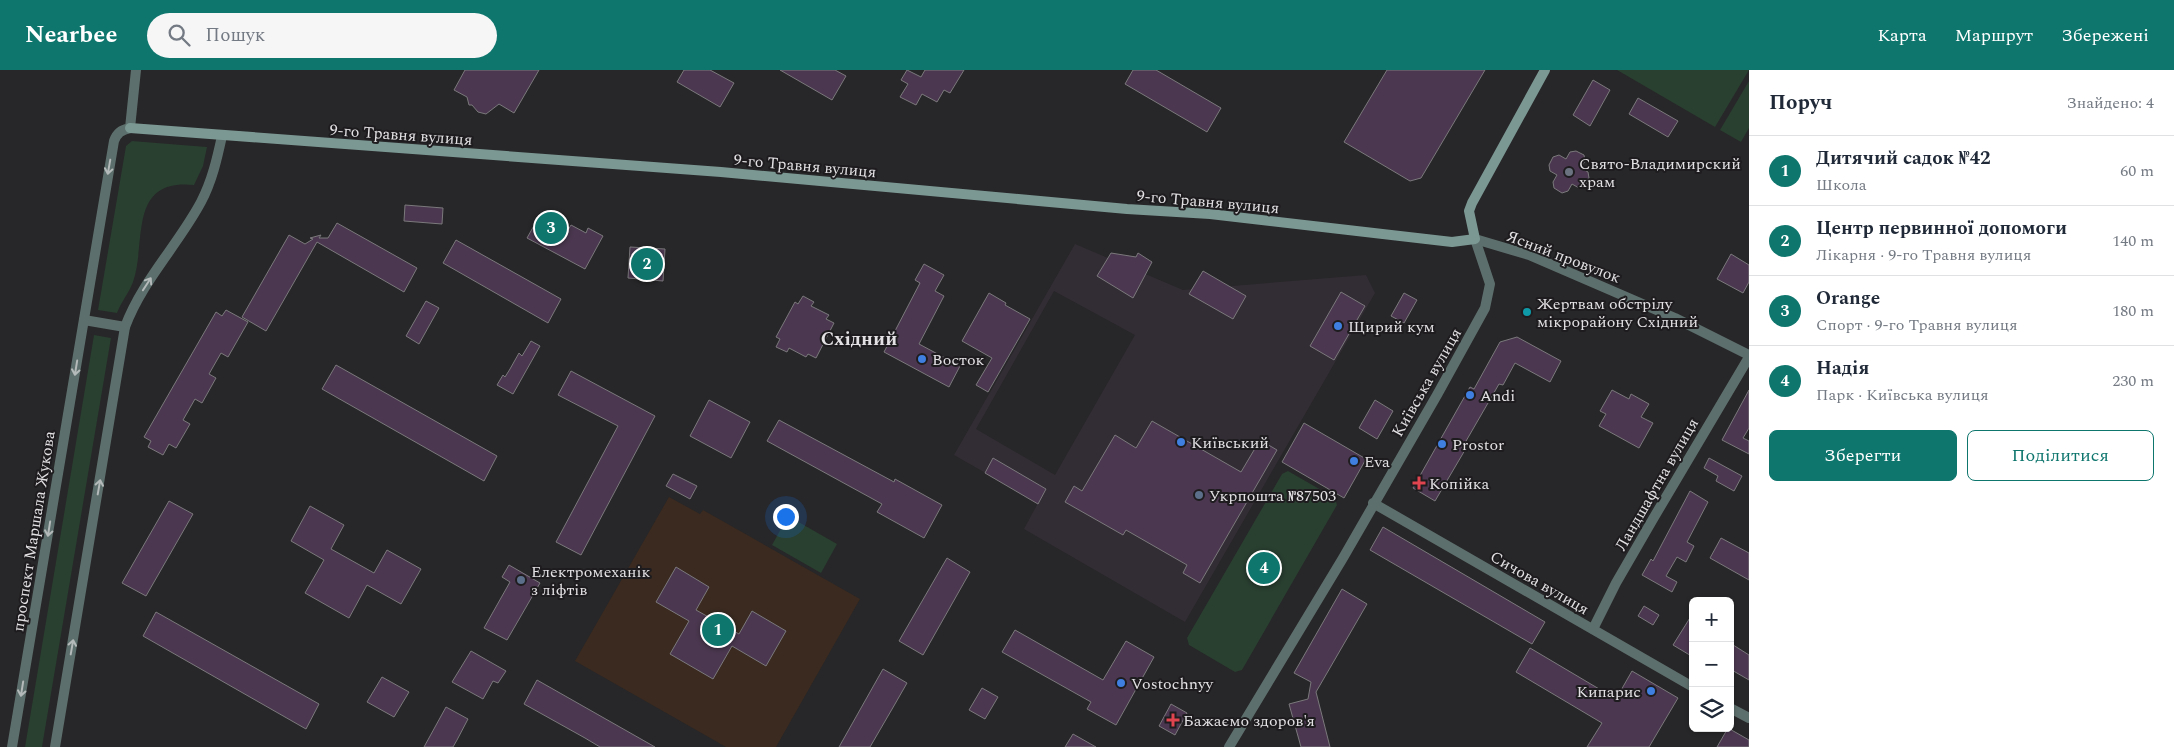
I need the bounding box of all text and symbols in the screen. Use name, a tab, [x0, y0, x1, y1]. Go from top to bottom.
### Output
search box	[147, 13, 497, 58]
text: Nearbee	[25, 17, 117, 53]
icon: search	[165, 21, 193, 49]
text: Пошук	[205, 21, 265, 50]
text: Карта	[1877, 22, 1927, 49]
text: Маршрут	[1955, 22, 2033, 49]
text: Збережені	[2061, 22, 2149, 49]
text: Поруч	[1769, 87, 1832, 119]
text: Знайдено: 4	[2066, 91, 2154, 115]
street label: 9-го Травня вулиця	[329, 118, 473, 152]
text: Дитячий садок №42	[1816, 144, 1991, 173]
street label: 9-го Травня вулиця	[733, 148, 877, 184]
place label: Свято-Владимирский храм	[1579, 152, 1741, 194]
one-way arrow	[104, 158, 114, 174]
text: 1	[1781, 159, 1789, 183]
text: 60 m	[2120, 159, 2154, 183]
marker: Свято-Владимирский храм	[1563, 166, 1575, 178]
text: Школа	[1816, 173, 1867, 197]
street label: 9-го Травня вулиця	[1136, 184, 1280, 220]
pin: 3	[535, 209, 567, 247]
text: Центр первинної допомоги	[1816, 214, 2067, 243]
street label: Ясний провулок	[1503, 224, 1624, 290]
text: 2	[1781, 229, 1789, 253]
text: 140 m	[2112, 229, 2154, 253]
text: Лікарня · 9-го Травня вулиця	[1816, 243, 2031, 267]
pin: 2	[631, 245, 663, 283]
one-way arrow	[142, 277, 152, 291]
text: Orange	[1816, 284, 1880, 313]
place label: Жертвам обстрілу мікрорайону Східний	[1537, 292, 1698, 334]
text: 3	[1781, 299, 1789, 323]
text: 180 m	[2112, 299, 2154, 323]
marker: Жертвам обстрілу мікрорайону Східний	[1521, 306, 1533, 318]
text: Спорт · 9-го Травня вулиця	[1816, 313, 2018, 337]
place label: Щирий кум	[1348, 315, 1435, 339]
marker: Щирий кум	[1332, 320, 1344, 332]
street label: Київська вулиця	[1386, 324, 1468, 441]
district label: Східний	[821, 325, 897, 354]
place label: Восток	[932, 348, 985, 372]
marker: Восток	[916, 353, 928, 365]
text: Надія	[1816, 354, 1869, 383]
one-way arrow	[70, 360, 80, 376]
text: 4	[1781, 369, 1789, 393]
text: 230 m	[2112, 369, 2154, 393]
text: Парк · Київська вулиця	[1816, 383, 1989, 407]
place label: Andi	[1480, 384, 1515, 408]
marker: Andi	[1464, 389, 1476, 401]
street label: Ландшафтна вулиця	[1609, 414, 1705, 555]
street label: проспект Маршала Жукова	[6, 429, 62, 633]
button: Зберегти	[1769, 430, 1957, 481]
button: Поділитися	[1967, 430, 2154, 481]
place label: Київський	[1191, 431, 1269, 455]
place label: Prostor	[1452, 433, 1504, 457]
marker: Київський	[1175, 436, 1187, 448]
marker: Prostor	[1436, 438, 1448, 450]
place label: Eva	[1364, 450, 1390, 474]
marker: Eva	[1348, 455, 1360, 467]
place label: Копійка	[1429, 472, 1489, 496]
marker: Копійка	[1413, 477, 1425, 489]
one-way arrow	[94, 479, 104, 495]
place label: Укрпошта №87503	[1209, 484, 1336, 508]
marker: Укрпошта №87503	[1193, 489, 1205, 501]
your location	[773, 504, 799, 530]
one-way arrow	[43, 520, 53, 536]
street label: Сичова вулиця	[1485, 545, 1594, 621]
pin: 4	[1248, 549, 1280, 587]
place label: Електромеханік з ліфтів	[531, 560, 650, 602]
marker: Електромеханік з ліфтів	[515, 574, 527, 586]
map controls	[1689, 597, 1734, 732]
button: +	[1689, 597, 1734, 642]
pin: 1	[702, 611, 734, 649]
one-way arrow	[67, 640, 77, 656]
button: −	[1689, 642, 1734, 687]
place label: Vostochnyy	[1131, 672, 1215, 696]
marker: Vostochnyy	[1115, 677, 1127, 689]
one-way arrow	[17, 680, 27, 696]
place label: Кипарис	[1576, 680, 1641, 704]
marker: Кипарис	[1645, 685, 1657, 697]
button: layers	[1689, 687, 1734, 732]
place label: Бажаємо здоров'я	[1183, 709, 1315, 733]
marker: Бажаємо здоров'я	[1167, 714, 1179, 726]

